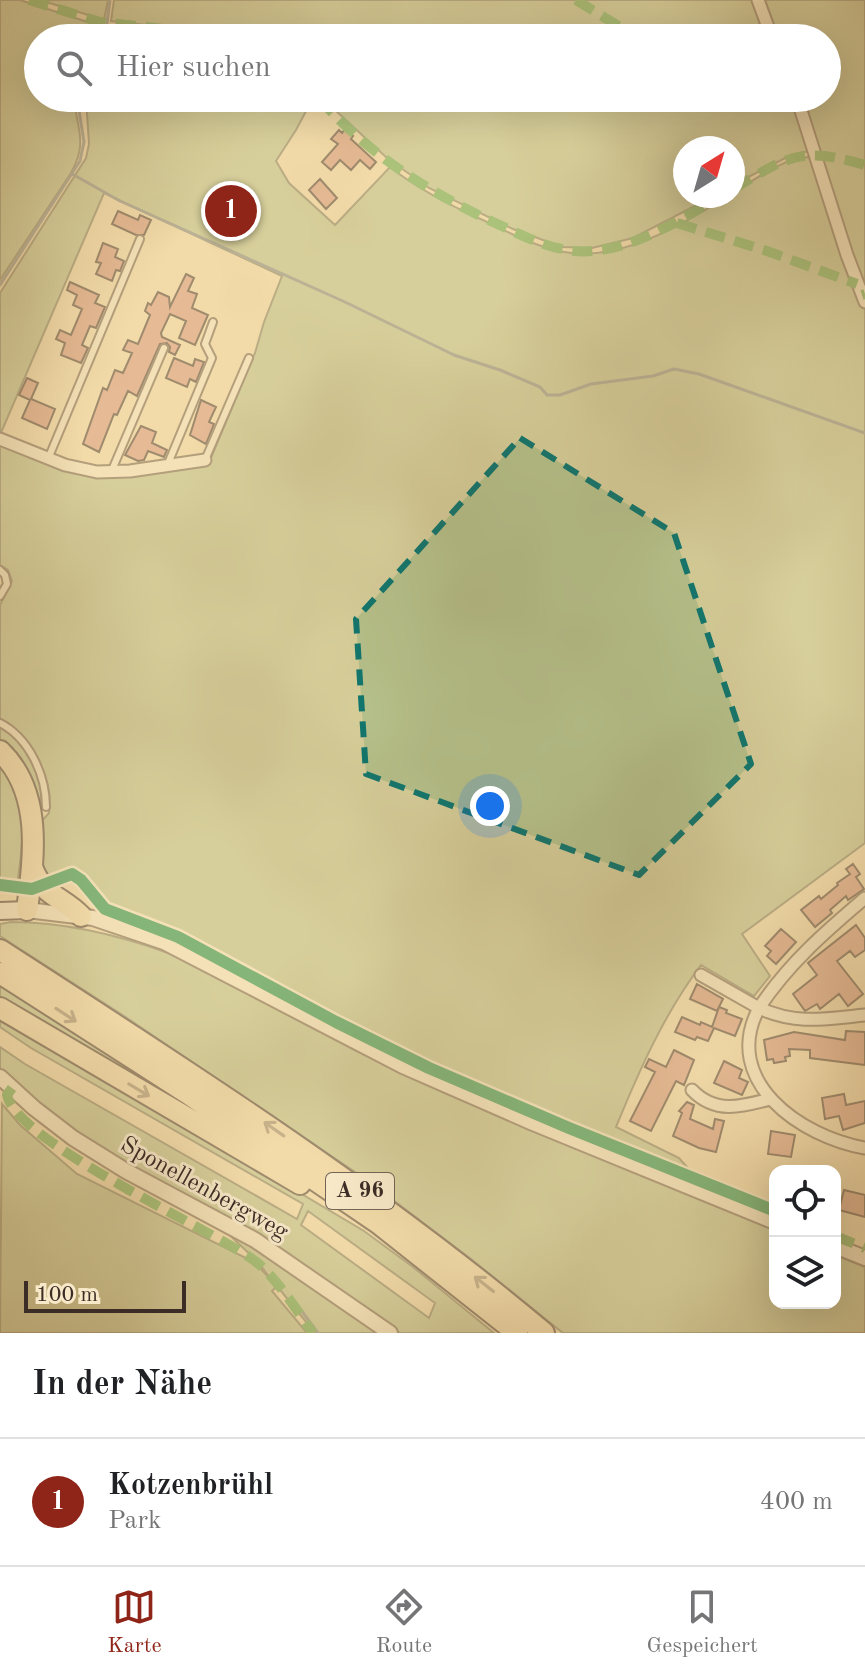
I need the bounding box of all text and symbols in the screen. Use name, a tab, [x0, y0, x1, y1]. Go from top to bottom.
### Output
search box	[24, 24, 841, 112]
icon: search	[52, 46, 96, 90]
text: Hier suchen	[116, 53, 271, 83]
north arrow	[673, 136, 745, 208]
pin: 1	[205, 181, 257, 241]
your location	[470, 786, 510, 826]
one-way arrow	[54, 1007, 76, 1023]
one-way arrow	[127, 1082, 150, 1098]
one-way arrow	[264, 1121, 286, 1138]
street label: Sponellenbergweg	[116, 1133, 292, 1245]
map controls	[769, 1165, 841, 1309]
button: locate	[769, 1165, 841, 1237]
road number: A 96	[326, 1173, 394, 1209]
button: layers	[769, 1237, 841, 1309]
one-way arrow	[474, 1275, 495, 1292]
scale bar	[24, 1277, 186, 1313]
text: 100 m	[36, 1284, 98, 1306]
text: In der Nähe	[32, 1368, 212, 1402]
text: Kotzenbrühl	[108, 1471, 273, 1501]
text: 1	[50, 1489, 66, 1515]
text: 400 m	[760, 1489, 833, 1515]
text: Park	[108, 1508, 162, 1534]
tab: Karte	[107, 1585, 162, 1660]
tab: Route	[376, 1585, 432, 1660]
tab: Gespeichert	[646, 1585, 758, 1660]

